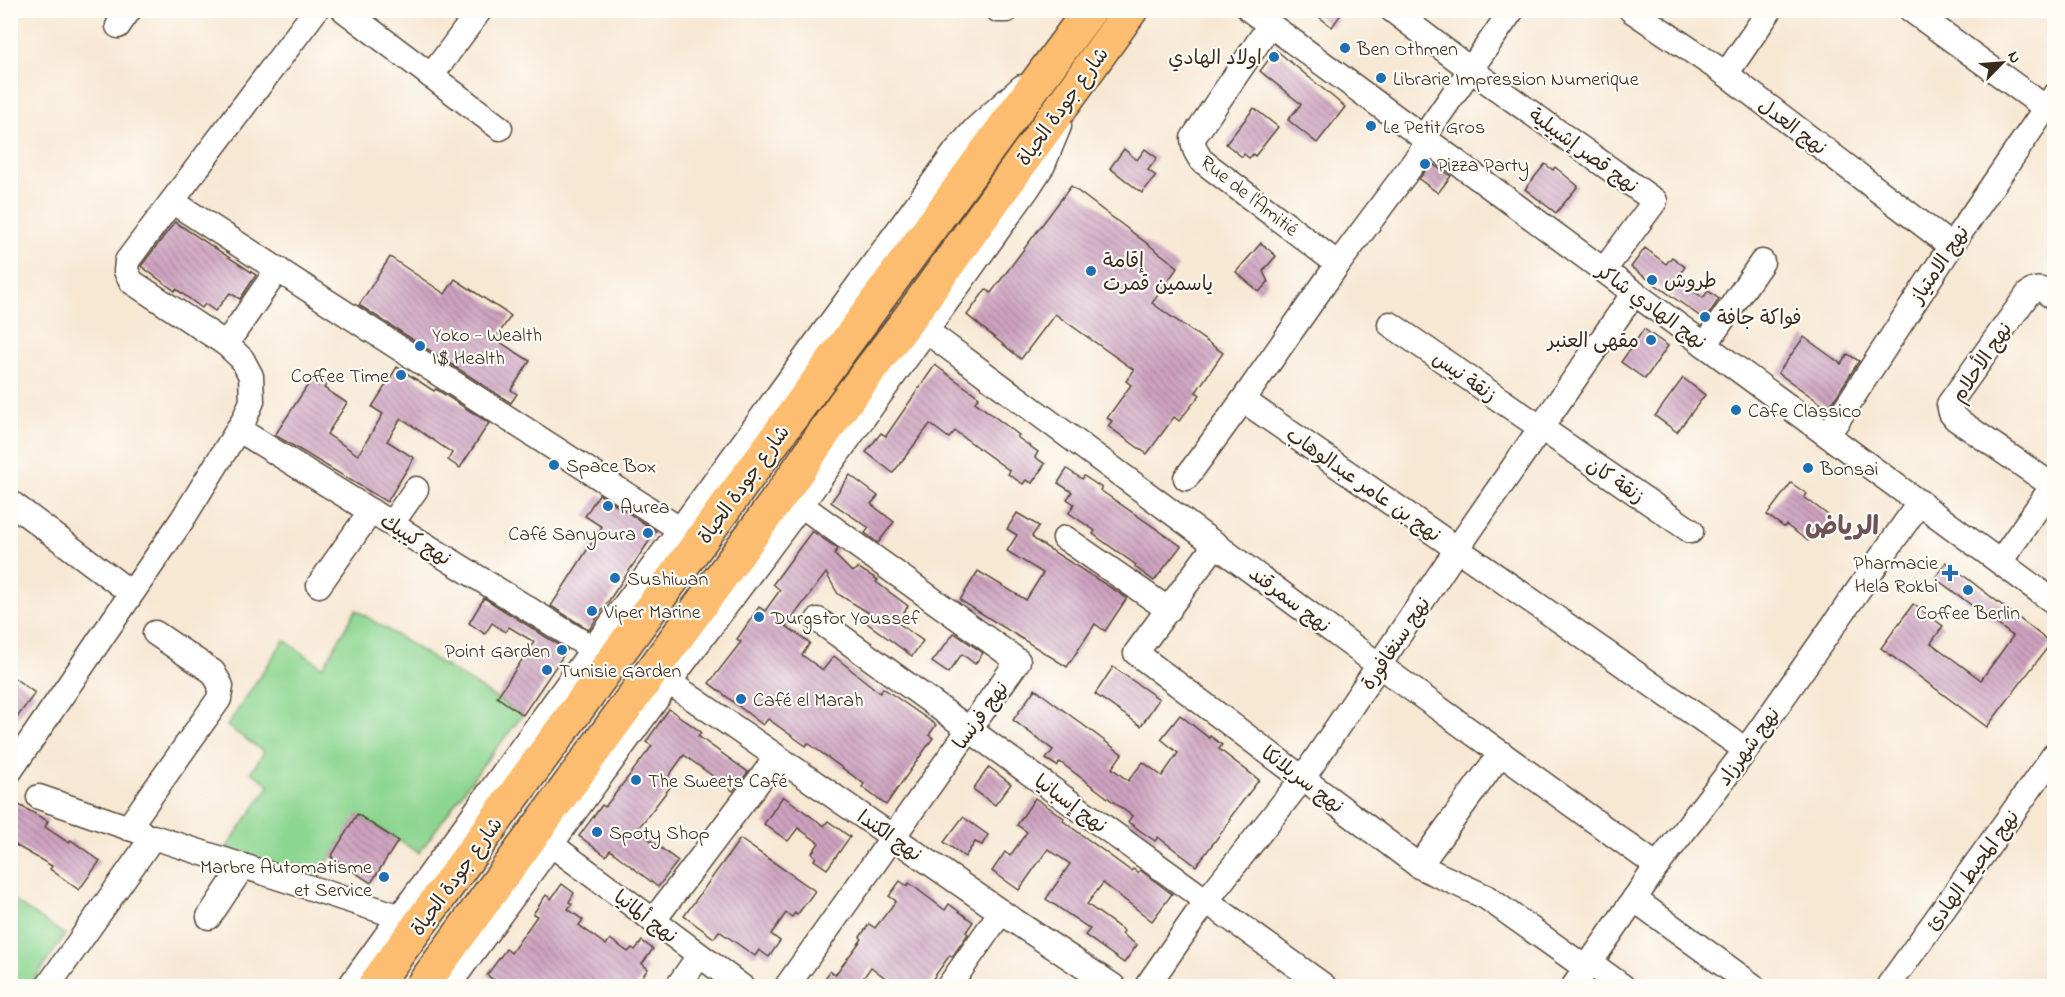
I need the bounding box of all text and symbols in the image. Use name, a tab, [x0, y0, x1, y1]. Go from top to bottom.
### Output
north arrow	[1972, 33, 2032, 93]
place label: Ben Othmen	[1356, 36, 1458, 65]
marker: Ben Othmen	[1338, 41, 1352, 55]
street label: شارع جودة الحياة	[1011, 42, 1117, 173]
place label: اولاد الهادي	[1168, 45, 1262, 74]
text: N	[2001, 48, 2027, 68]
marker: اولاد الهادي	[1267, 50, 1281, 64]
place label: Librarie Impression Numerique	[1393, 66, 1639, 95]
marker: Librarie Impression Numerique	[1374, 71, 1388, 85]
street label: نهج العدل	[1751, 93, 1832, 163]
street label: نهج قصر إشبيلية	[1522, 102, 1643, 202]
place label: Le Petit Gros	[1383, 114, 1485, 143]
marker: Le Petit Gros	[1364, 119, 1378, 133]
street label: Rue de l'Amitié	[1193, 149, 1304, 245]
place label: Pizza Party	[1437, 152, 1529, 181]
marker: Pizza Party	[1418, 157, 1432, 171]
street label: نهج الامتياز	[1903, 221, 1978, 312]
place label: إقامة ياسمين قمرت	[1103, 248, 1213, 300]
street label: نهج الهادي شاكر	[1588, 257, 1711, 358]
marker: إقامة ياسمين قمرت	[1084, 264, 1098, 278]
place label: طروش	[1664, 268, 1717, 297]
marker: طروش	[1645, 273, 1659, 287]
place label: فواكة جافة	[1717, 305, 1802, 334]
marker: فواكة جافة	[1698, 310, 1712, 324]
street label: نهج الأحلام	[1945, 317, 2021, 409]
place label: Yoko - Wealth I$ Health	[432, 322, 542, 374]
place label: مقهى العنبر	[1546, 328, 1639, 357]
marker: مقهى العنبر	[1644, 333, 1658, 347]
marker: Yoko - Wealth I$ Health	[413, 339, 427, 353]
street label: زنقة نيس	[1426, 345, 1502, 411]
place label: Coffee Time	[291, 363, 389, 392]
marker: Coffee Time	[394, 368, 408, 382]
place label: Cafe Classico	[1748, 398, 1861, 427]
marker: Cafe Classico	[1729, 403, 1743, 417]
street label: شارع جودة الحياة	[692, 420, 798, 551]
street label: نهج بن عامر عبدالوهاب	[1279, 422, 1446, 551]
street label: زنقة كان	[1580, 452, 1649, 512]
place label: Space Box	[566, 453, 656, 482]
place label: Bonsai	[1819, 456, 1878, 485]
marker: Space Box	[547, 458, 561, 472]
marker: Bonsai	[1801, 461, 1815, 475]
place label: Aurea	[620, 494, 670, 523]
marker: Aurea	[601, 499, 615, 513]
street label: نهج كيبيك	[373, 508, 456, 574]
district label: الرياض	[1805, 509, 1879, 547]
place label: Café Sanyoura	[508, 521, 636, 550]
marker: Café Sanyoura	[641, 526, 655, 540]
place label: Pharmacie Hela Rokbi	[1853, 550, 1938, 602]
street label: نهج سمرقند	[1241, 560, 1336, 642]
place label: Sushiwan	[627, 566, 708, 595]
marker: Pharmacie Hela Rokbi	[1943, 566, 1957, 580]
marker: Sushiwan	[608, 571, 622, 585]
marker: Coffee Berlin	[1961, 583, 1975, 597]
street label: نهج سنغافورة	[1355, 592, 1439, 697]
place label: Viper Marine	[603, 599, 701, 628]
place label: Coffee Berlin	[1916, 600, 2020, 629]
marker: Viper Marine	[585, 604, 599, 618]
place label: Durgstor Youssef	[770, 605, 920, 635]
marker: Durgstor Youssef	[752, 610, 766, 624]
place label: Point Garden	[444, 638, 550, 667]
marker: Point Garden	[555, 643, 569, 657]
place label: Tunisie Garden	[559, 658, 682, 687]
marker: Tunisie Garden	[540, 663, 554, 677]
street label: نهج فرنسا	[947, 676, 1017, 757]
place label: Café el Marah	[753, 687, 864, 716]
marker: Café el Marah	[734, 692, 748, 706]
street label: نهج شهرزاد	[1711, 702, 1789, 793]
street label: نهج سريلانكا	[1254, 740, 1349, 822]
place label: The Sweets Café	[648, 768, 788, 797]
street label: نهج إسبانيا	[1027, 769, 1112, 841]
marker: The Sweets Café	[629, 773, 643, 787]
street label: نهج الكندا	[850, 804, 927, 870]
street label: نهج المحيط الهادئ	[1920, 805, 2028, 938]
street label: شارع جودة الحياة	[405, 812, 511, 943]
place label: Spoty Shop	[609, 820, 710, 849]
marker: Spoty Shop	[590, 825, 604, 839]
place label: Marbre Automatisme et Service	[200, 854, 372, 906]
marker: Marbre Automatisme et Service	[377, 870, 391, 884]
street label: نهج ألمانيا	[606, 884, 683, 952]

